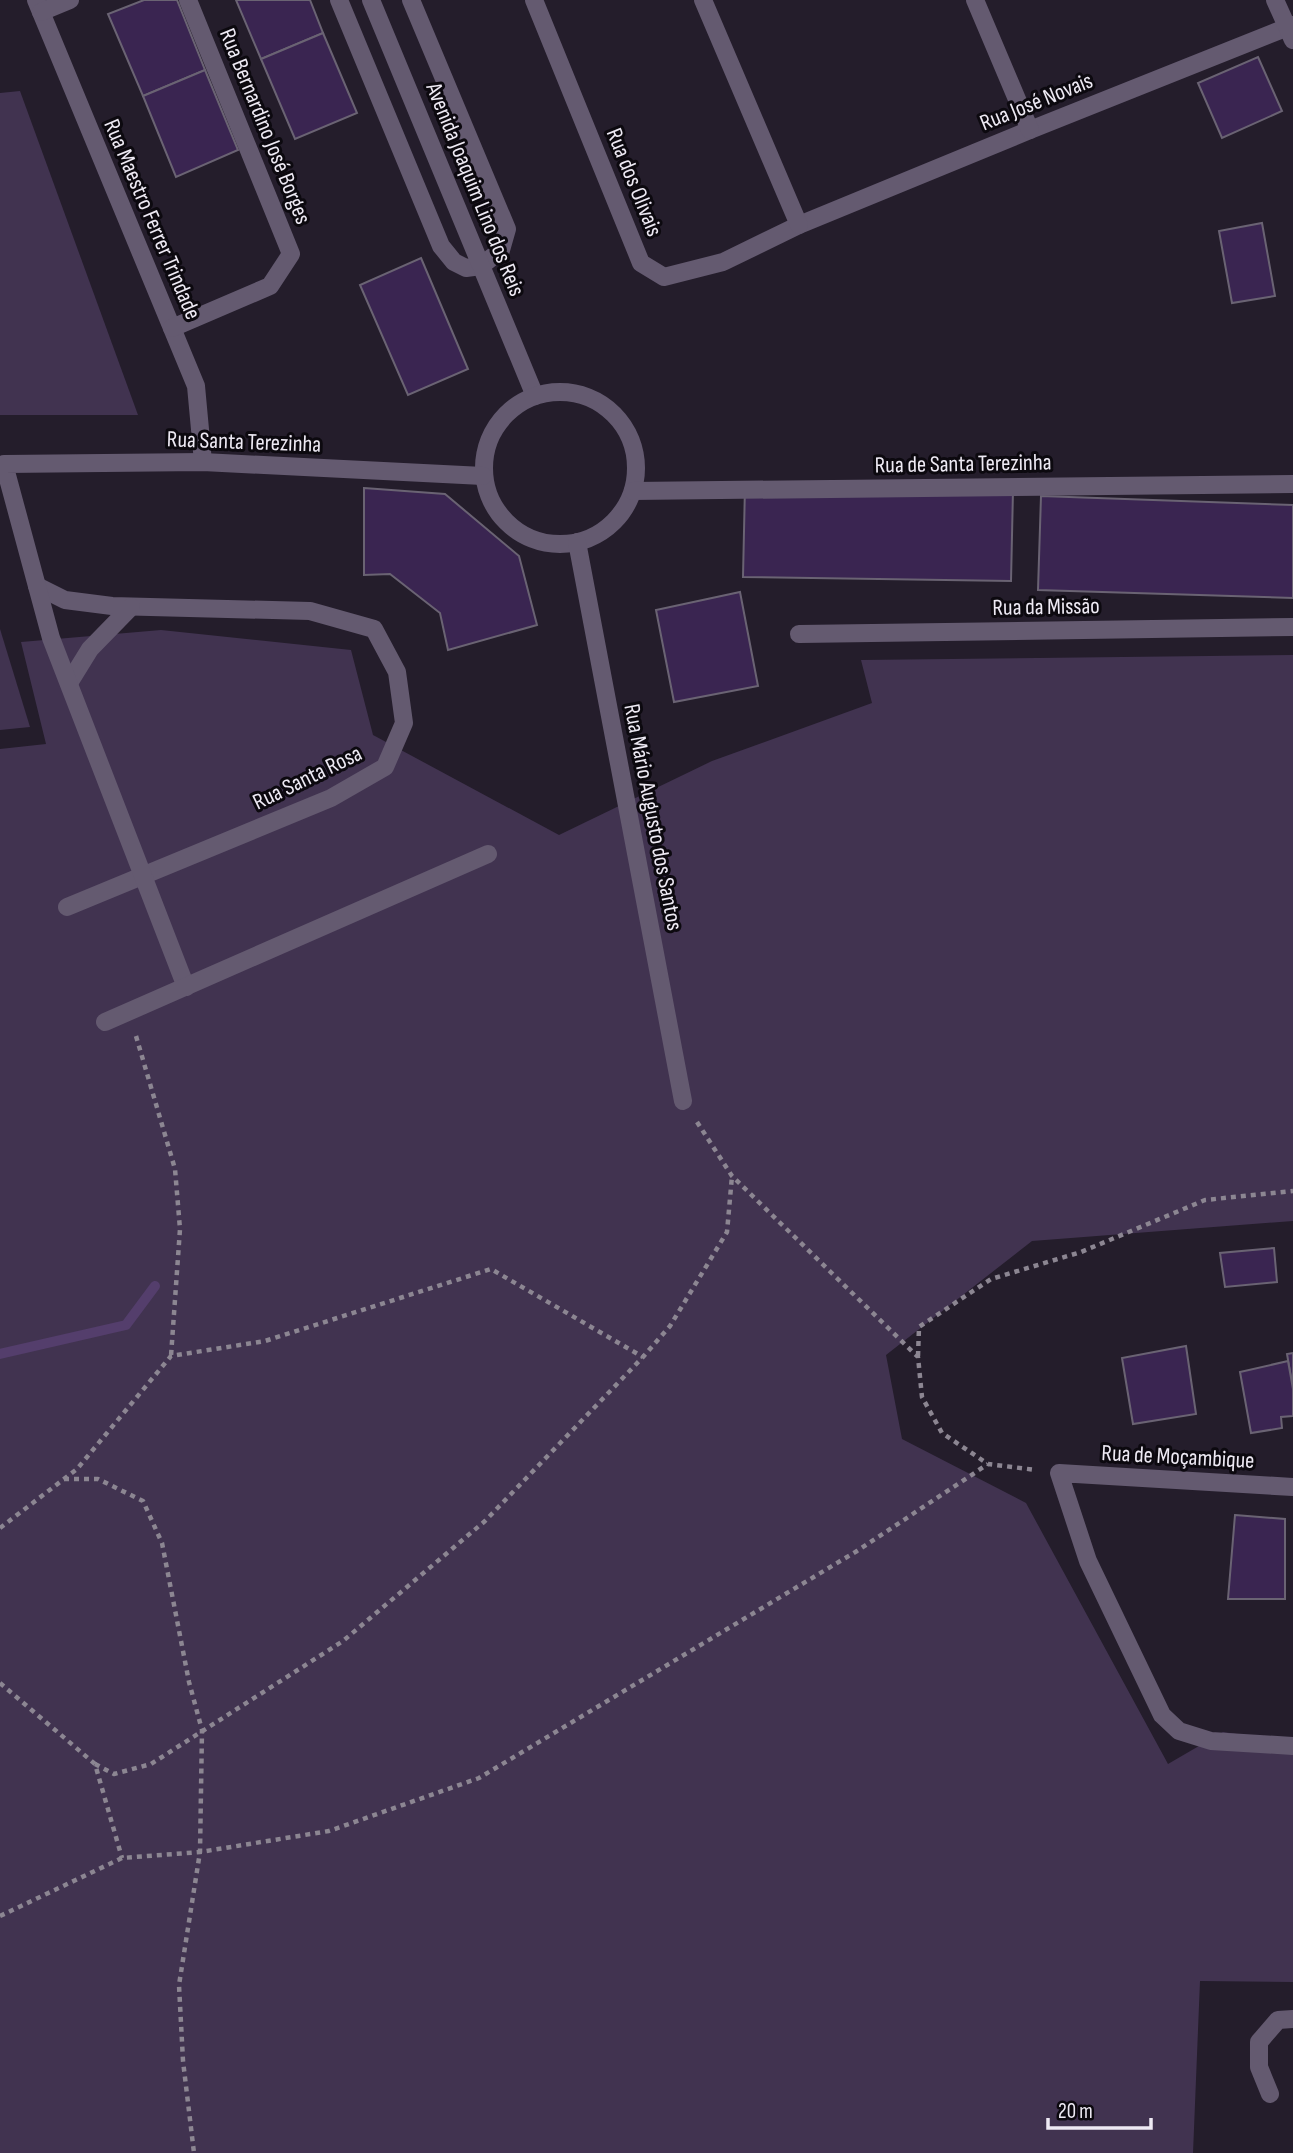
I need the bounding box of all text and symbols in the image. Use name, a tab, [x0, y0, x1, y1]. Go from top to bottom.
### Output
street label: Rua Bernardino José Borges	[213, 24, 317, 228]
street label: Rua José Novais	[976, 67, 1097, 137]
street label: Avenida Joaquim Lino dos Reis	[419, 78, 531, 300]
street label: Rua Maestro Ferrer Trindade	[97, 115, 207, 324]
street label: Rua dos Olivais	[600, 124, 668, 241]
street label: Rua Santa Terezinha	[166, 425, 322, 459]
street label: Rua de Santa Terezinha	[874, 448, 1052, 480]
street label: Rua da Missão	[992, 592, 1100, 622]
street label: Rua Mário Augusto dos Santos	[617, 701, 689, 933]
street label: Rua Santa Rosa	[248, 739, 367, 816]
street label: Rua de Moçambique	[1101, 1439, 1255, 1475]
scale bar	[1048, 2086, 1151, 2130]
text: 20 m	[1058, 2099, 1093, 2124]

